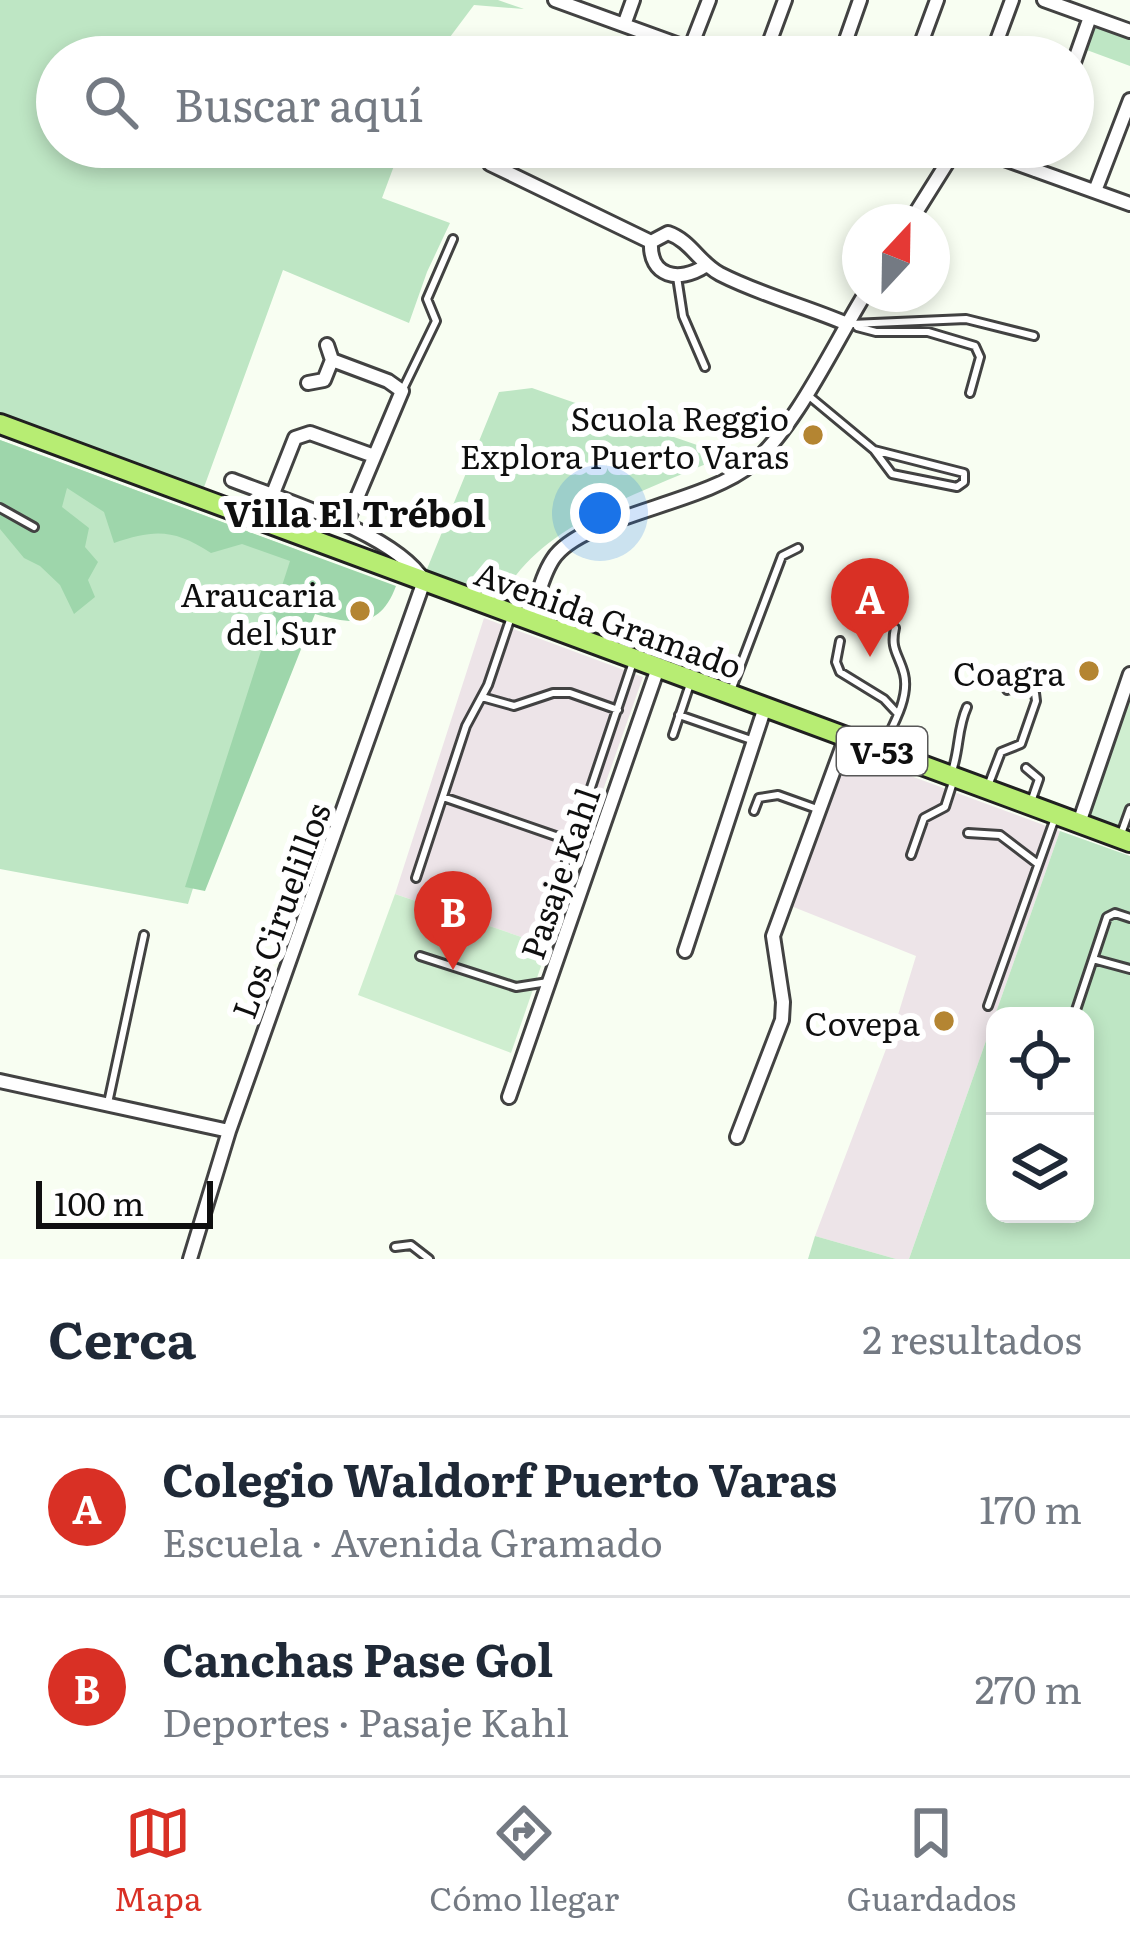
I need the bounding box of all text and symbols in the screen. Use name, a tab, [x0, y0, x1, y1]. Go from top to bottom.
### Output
search box	[36, 36, 1094, 168]
icon: search	[78, 69, 144, 135]
text: Buscar aquí	[174, 69, 423, 136]
north arrow	[842, 204, 950, 312]
place label: Scuola Reggio Explora Puerto Varas	[460, 392, 789, 479]
marker: Scuola Reggio Explora Puerto Varas	[800, 422, 826, 448]
your location	[570, 483, 630, 543]
district label: Villa El Trébol	[224, 485, 486, 538]
street label: Avenida Gramado	[469, 547, 749, 689]
pin: A	[831, 558, 909, 657]
place label: Araucaria del Sur	[181, 568, 336, 655]
marker: Araucaria del Sur	[347, 598, 373, 624]
place label: Coagra	[953, 647, 1065, 696]
marker: Coagra	[1076, 658, 1102, 684]
road number: V-53	[837, 727, 927, 775]
street label: Pasaje Kahl	[506, 781, 610, 965]
street label: Los Ciruelillos	[217, 795, 341, 1025]
pin: B	[414, 871, 492, 970]
place label: Covepa	[804, 997, 920, 1046]
map controls	[986, 1007, 1094, 1223]
button: locate	[986, 1007, 1094, 1115]
marker: Covepa	[931, 1008, 957, 1034]
button: layers	[986, 1115, 1094, 1223]
scale bar	[36, 1175, 213, 1228]
text: 100 m	[54, 1177, 144, 1226]
text: Cerca	[48, 1299, 196, 1375]
text: 2 resultados	[862, 1308, 1082, 1366]
text: Colegio Waldorf Puerto Varas	[162, 1444, 837, 1511]
text: A	[72, 1478, 102, 1536]
text: 170 m	[979, 1478, 1082, 1536]
text: Escuela · Avenida Gramado	[162, 1511, 663, 1569]
text: Canchas Pase Gol	[162, 1624, 553, 1691]
text: B	[74, 1658, 100, 1716]
text: 270 m	[975, 1658, 1082, 1716]
text: Deportes · Pasaje Kahl	[162, 1691, 569, 1749]
tab: Mapa	[114, 1800, 202, 1921]
tab: Cómo llegar	[429, 1800, 619, 1921]
tab: Guardados	[846, 1800, 1016, 1921]

